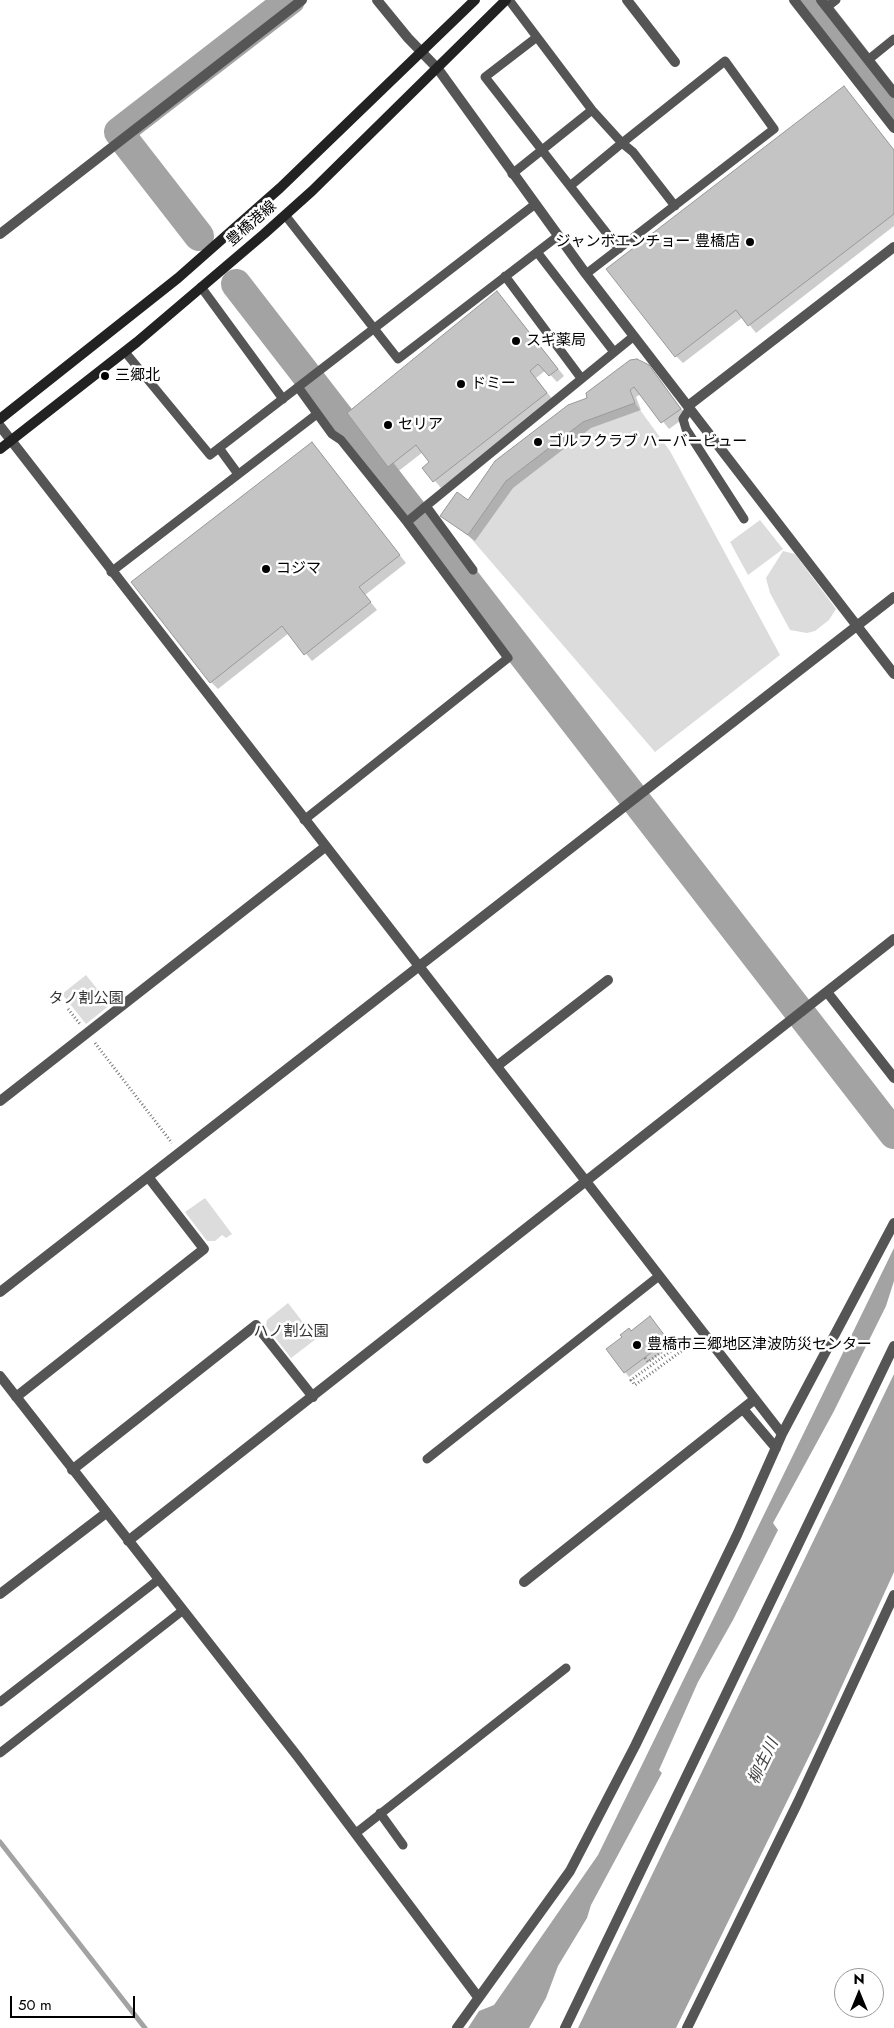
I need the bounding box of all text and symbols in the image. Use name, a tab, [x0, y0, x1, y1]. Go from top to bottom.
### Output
street label: 豊橋港線	[223, 198, 281, 250]
place label: ジャンボエンチョー 豊橋店	[556, 233, 740, 251]
marker: ジャンボエンチョー 豊橋店	[744, 236, 756, 248]
place label: スギ薬局	[526, 332, 586, 350]
marker: スギ薬局	[510, 335, 522, 347]
place label: 三郷北	[115, 367, 160, 385]
marker: 三郷北	[99, 370, 111, 382]
place label: ドミー	[471, 375, 516, 393]
marker: ドミー	[455, 378, 467, 390]
place label: セリア	[398, 416, 443, 434]
marker: セリア	[382, 419, 394, 431]
place label: ゴルフクラブ ハーバービュー	[548, 433, 747, 451]
marker: ゴルフクラブ ハーバービュー	[532, 436, 544, 448]
place label: コジマ	[276, 560, 321, 578]
marker: コジマ	[260, 563, 272, 575]
park label: タノ割公園	[49, 990, 123, 1008]
park label: ハノ割公園	[254, 1323, 328, 1341]
place label: 豊橋市三郷地区津波防災センター	[647, 1336, 872, 1354]
marker: 豊橋市三郷地区津波防災センター	[631, 1339, 643, 1351]
water label: 柳生川	[745, 1736, 783, 1788]
north arrow	[834, 1968, 884, 2018]
text: N	[853, 1969, 865, 1989]
scale bar	[12, 1986, 138, 2018]
text: 50 m	[18, 1994, 52, 2016]

